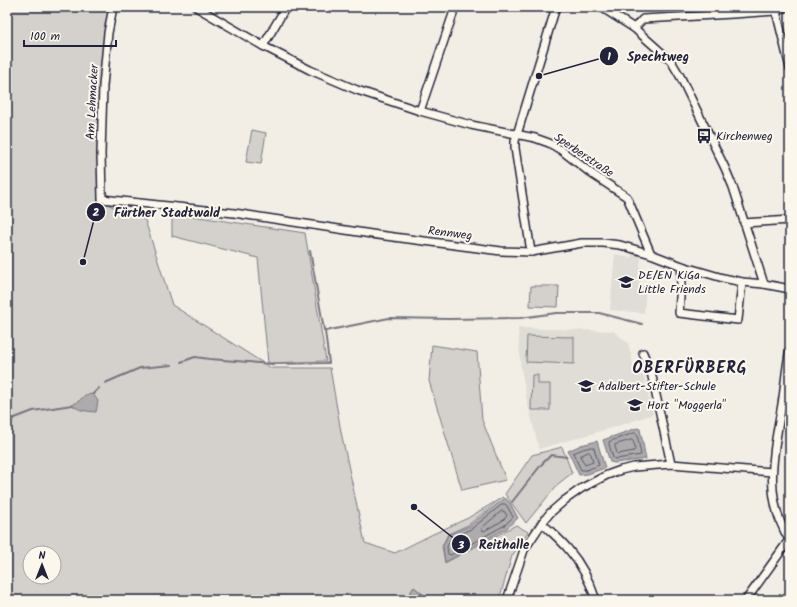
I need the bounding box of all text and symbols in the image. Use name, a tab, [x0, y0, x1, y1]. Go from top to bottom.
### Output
scale bar	[24, 22, 116, 48]
text: 100 m	[30, 27, 61, 46]
callout: Spechtweg	[599, 44, 697, 69]
text: 1	[607, 47, 611, 66]
text: Spechtweg	[627, 47, 689, 68]
street label: Am Lehmacker	[81, 63, 104, 140]
bus stop icon: Kirchenweg	[695, 127, 713, 145]
place label: Kirchenweg	[716, 127, 773, 146]
street label: Sperberstraße	[550, 128, 618, 183]
callout: Fürther Stadtwald	[86, 199, 228, 224]
text: 2	[93, 203, 100, 222]
text: Fürther Stadtwald	[114, 203, 221, 224]
street label: Rennweg	[427, 221, 473, 246]
place label: DE/EN KiGa Little Friends	[638, 266, 706, 299]
school or university icon: DE/EN KiGa Little Friends	[617, 273, 635, 291]
district label: OBERFÜRBERG	[633, 356, 747, 381]
school or university icon: Adalbert-Stifter-Schule	[577, 377, 595, 395]
place label: Adalbert-Stifter-Schule	[598, 377, 716, 396]
school or university icon: Hort "Moggerla"	[626, 396, 644, 414]
place label: Hort "Moggerla"	[647, 396, 726, 415]
callout: Reithalle	[451, 532, 537, 557]
text: Reithalle	[479, 535, 530, 556]
text: 3	[457, 536, 465, 555]
north arrow	[22, 545, 62, 585]
text: N	[39, 547, 46, 565]

